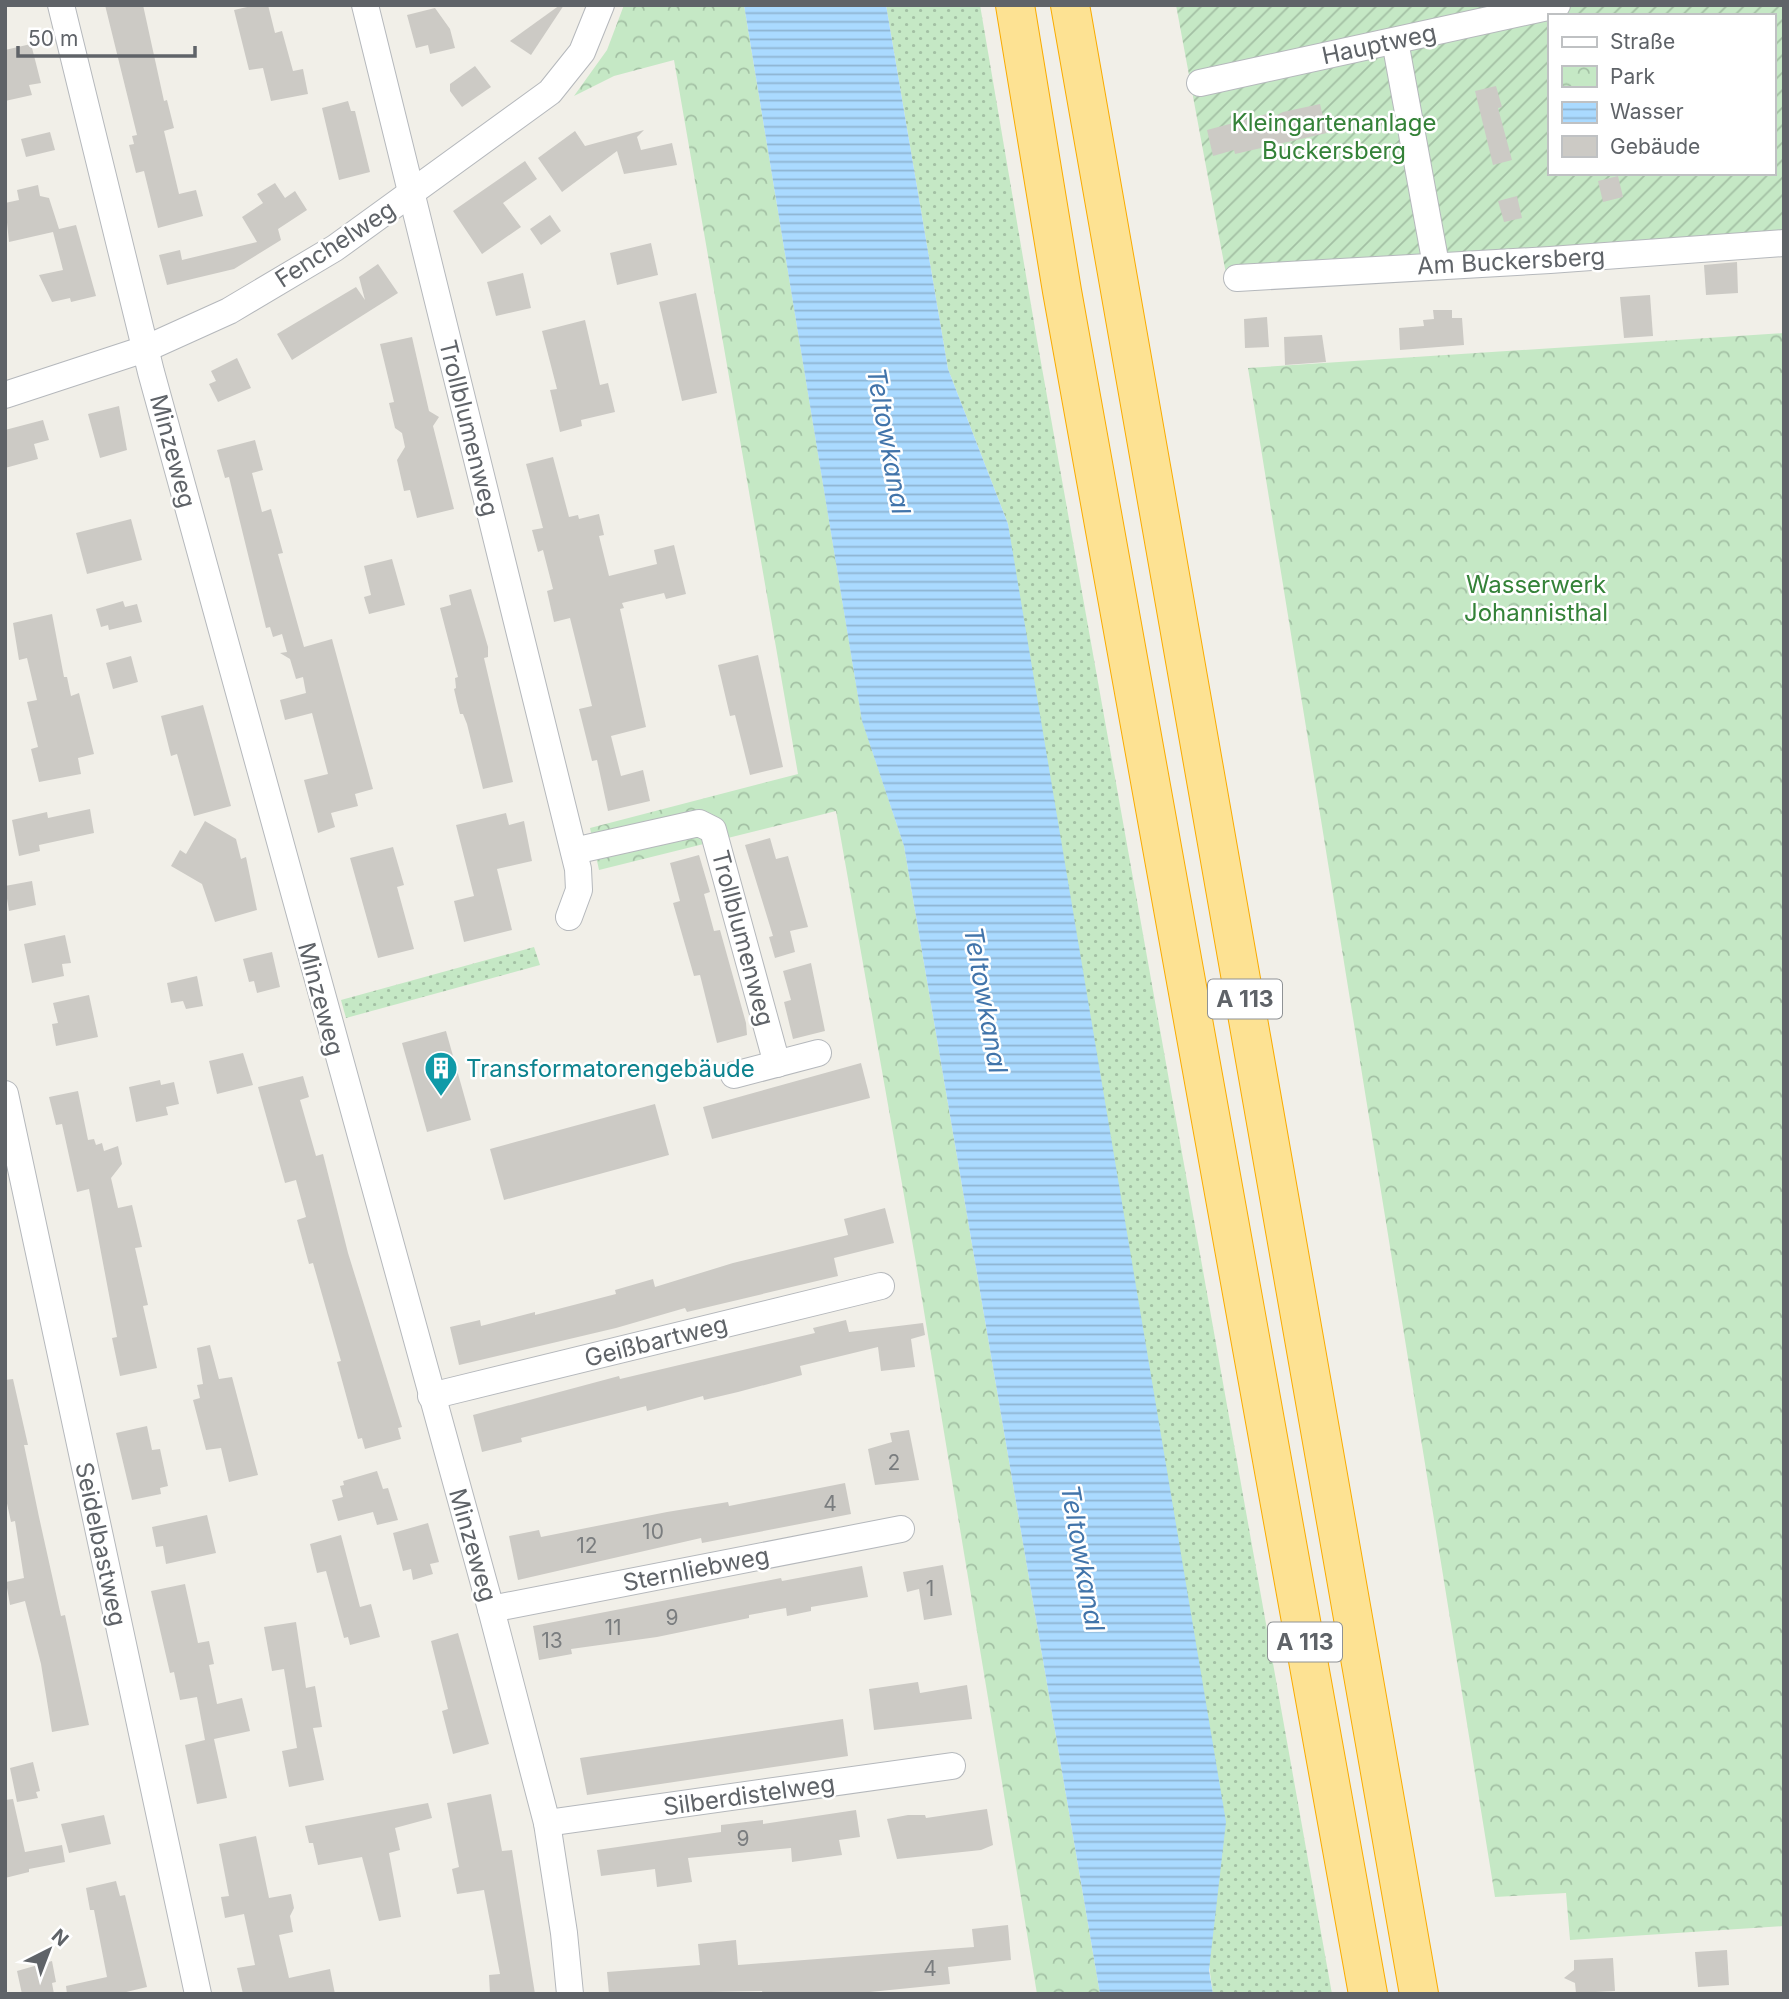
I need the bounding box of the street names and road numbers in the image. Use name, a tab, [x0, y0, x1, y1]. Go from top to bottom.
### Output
street label: Hauptweg	[1319, 18, 1439, 70]
street label: Fenchelweg	[270, 195, 400, 293]
street label: Am Buckersberg	[1416, 242, 1606, 280]
street label: Trollblumenweg	[433, 337, 505, 519]
street label: Minzeweg	[144, 391, 202, 511]
street label: Trollblumenweg	[706, 847, 780, 1029]
street label: Minzeweg	[292, 939, 350, 1059]
road number: A 113	[1208, 980, 1282, 1018]
street label: Geißbartweg	[581, 1309, 731, 1373]
street label: Seidelbastweg	[69, 1459, 133, 1629]
street label: Minzeweg	[443, 1485, 503, 1605]
street label: Sternliebweg	[620, 1541, 772, 1597]
road number: A 113	[1268, 1623, 1342, 1662]
street label: Silberdistelweg	[661, 1769, 837, 1821]

